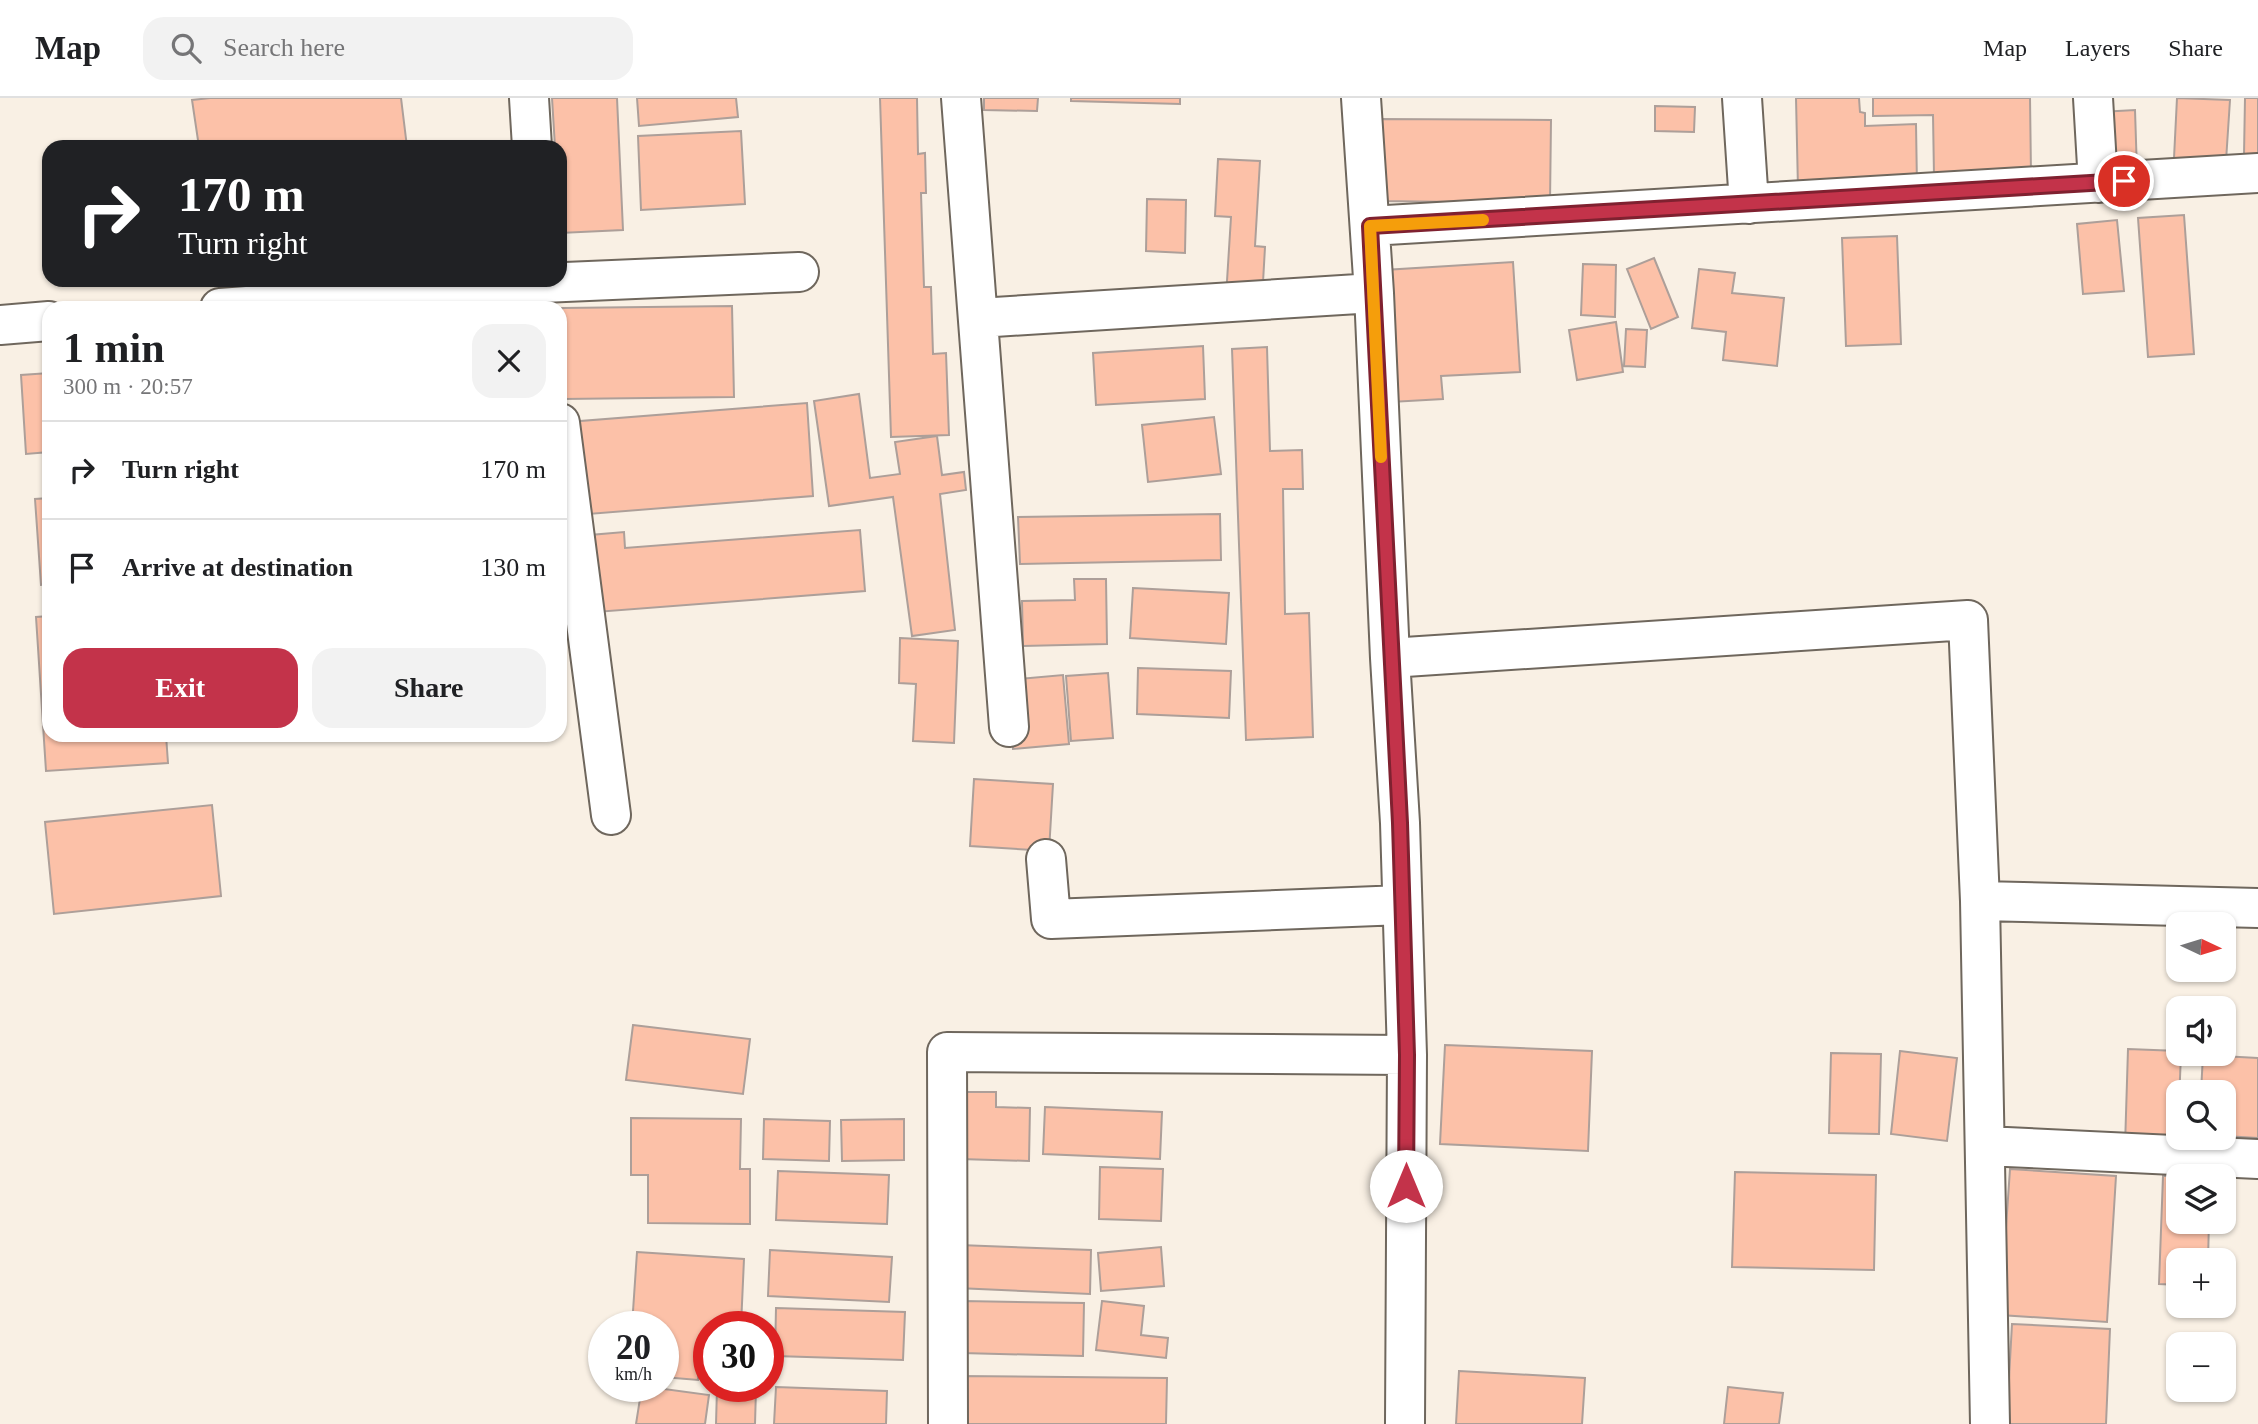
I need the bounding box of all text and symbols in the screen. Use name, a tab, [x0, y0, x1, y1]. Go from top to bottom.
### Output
search box	[143, 17, 633, 80]
icon: search	[167, 29, 205, 67]
text: Map	[35, 30, 101, 66]
text: Search here	[223, 33, 345, 62]
text: Map	[1983, 35, 2027, 61]
text: Layers	[2065, 35, 2130, 61]
text: Share	[2168, 35, 2223, 61]
pin	[2094, 151, 2154, 211]
icon: arrive	[2105, 162, 2143, 200]
text: 170 m	[178, 167, 305, 222]
icon: right	[63, 168, 154, 259]
text: Turn right	[178, 225, 308, 261]
button: close	[472, 324, 546, 398]
text: 1 min	[63, 325, 165, 371]
text: 300 m · 20:57	[63, 374, 193, 399]
icon: right	[63, 451, 101, 489]
text: Turn right	[122, 455, 239, 484]
text: 170 m	[480, 455, 546, 484]
icon: arrive	[63, 549, 101, 587]
text: Arrive at destination	[122, 553, 353, 582]
text: 130 m	[480, 553, 546, 582]
button: Exit	[63, 648, 298, 728]
button: Share	[312, 648, 546, 728]
north arrow	[2166, 912, 2236, 982]
map controls	[2166, 912, 2236, 1402]
button: sound	[2166, 996, 2236, 1066]
button: search	[2166, 1080, 2236, 1150]
position arrow	[1369, 1149, 1443, 1223]
button: layers	[2166, 1164, 2236, 1234]
button: +	[2166, 1248, 2236, 1318]
speed limit sign: 30	[693, 1311, 784, 1402]
text: 20	[616, 1328, 651, 1367]
button: −	[2166, 1332, 2236, 1402]
text: km/h	[615, 1364, 652, 1384]

